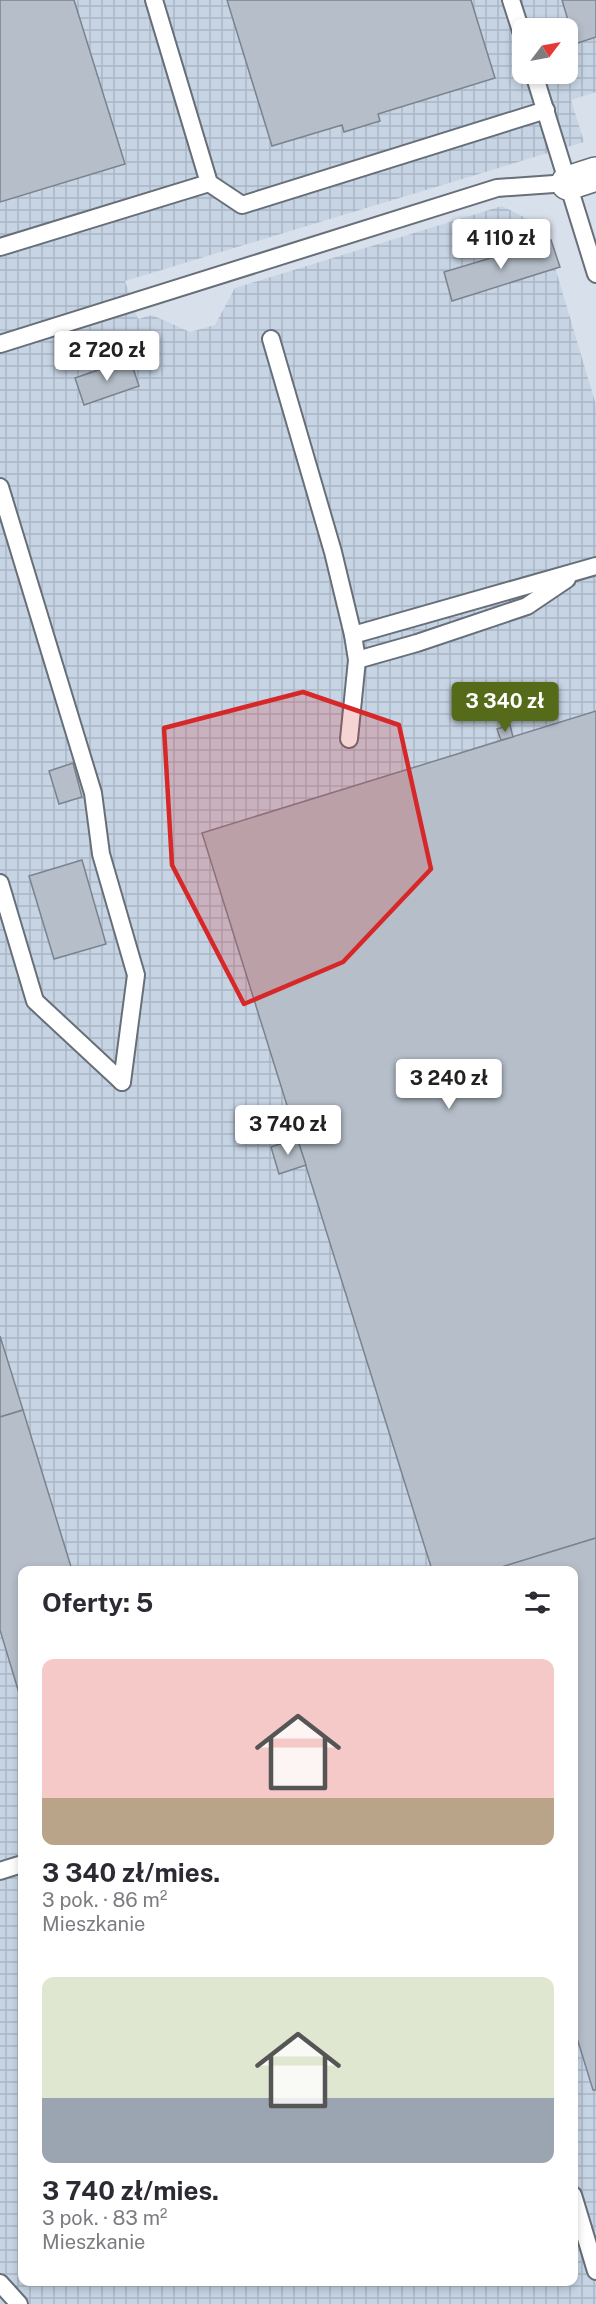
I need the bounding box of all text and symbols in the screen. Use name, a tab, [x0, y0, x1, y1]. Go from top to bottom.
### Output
north arrow	[512, 18, 578, 84]
map controls	[512, 18, 578, 84]
pin: 4 110 zł	[439, 219, 563, 270]
text: 4 110 zł	[466, 226, 536, 250]
pin: 2 720 zł	[45, 331, 169, 382]
text: 2 720 zł	[68, 338, 146, 362]
pin: 3 340 zł	[443, 682, 567, 733]
text: 3 340 zł	[466, 689, 544, 713]
pin: 3 240 zł	[387, 1059, 511, 1110]
text: 3 240 zł	[410, 1066, 488, 1090]
pin: 3 740 zł	[226, 1105, 350, 1156]
text: 3 740 zł	[249, 1112, 327, 1136]
icon: filters	[521, 1586, 554, 1619]
text: Oferty: 5	[42, 1587, 153, 1618]
icon: home	[244, 1698, 352, 1806]
text: 3 340 zł/mies.	[42, 1857, 220, 1888]
text: 3 pok. · 86 m²	[42, 1888, 167, 1912]
text: Mieszkanie	[42, 1912, 145, 1936]
icon: home	[244, 2016, 352, 2124]
text: 3 740 zł/mies.	[42, 2175, 219, 2206]
text: 3 pok. · 83 m²	[42, 2206, 167, 2230]
text: Mieszkanie	[42, 2230, 145, 2254]

